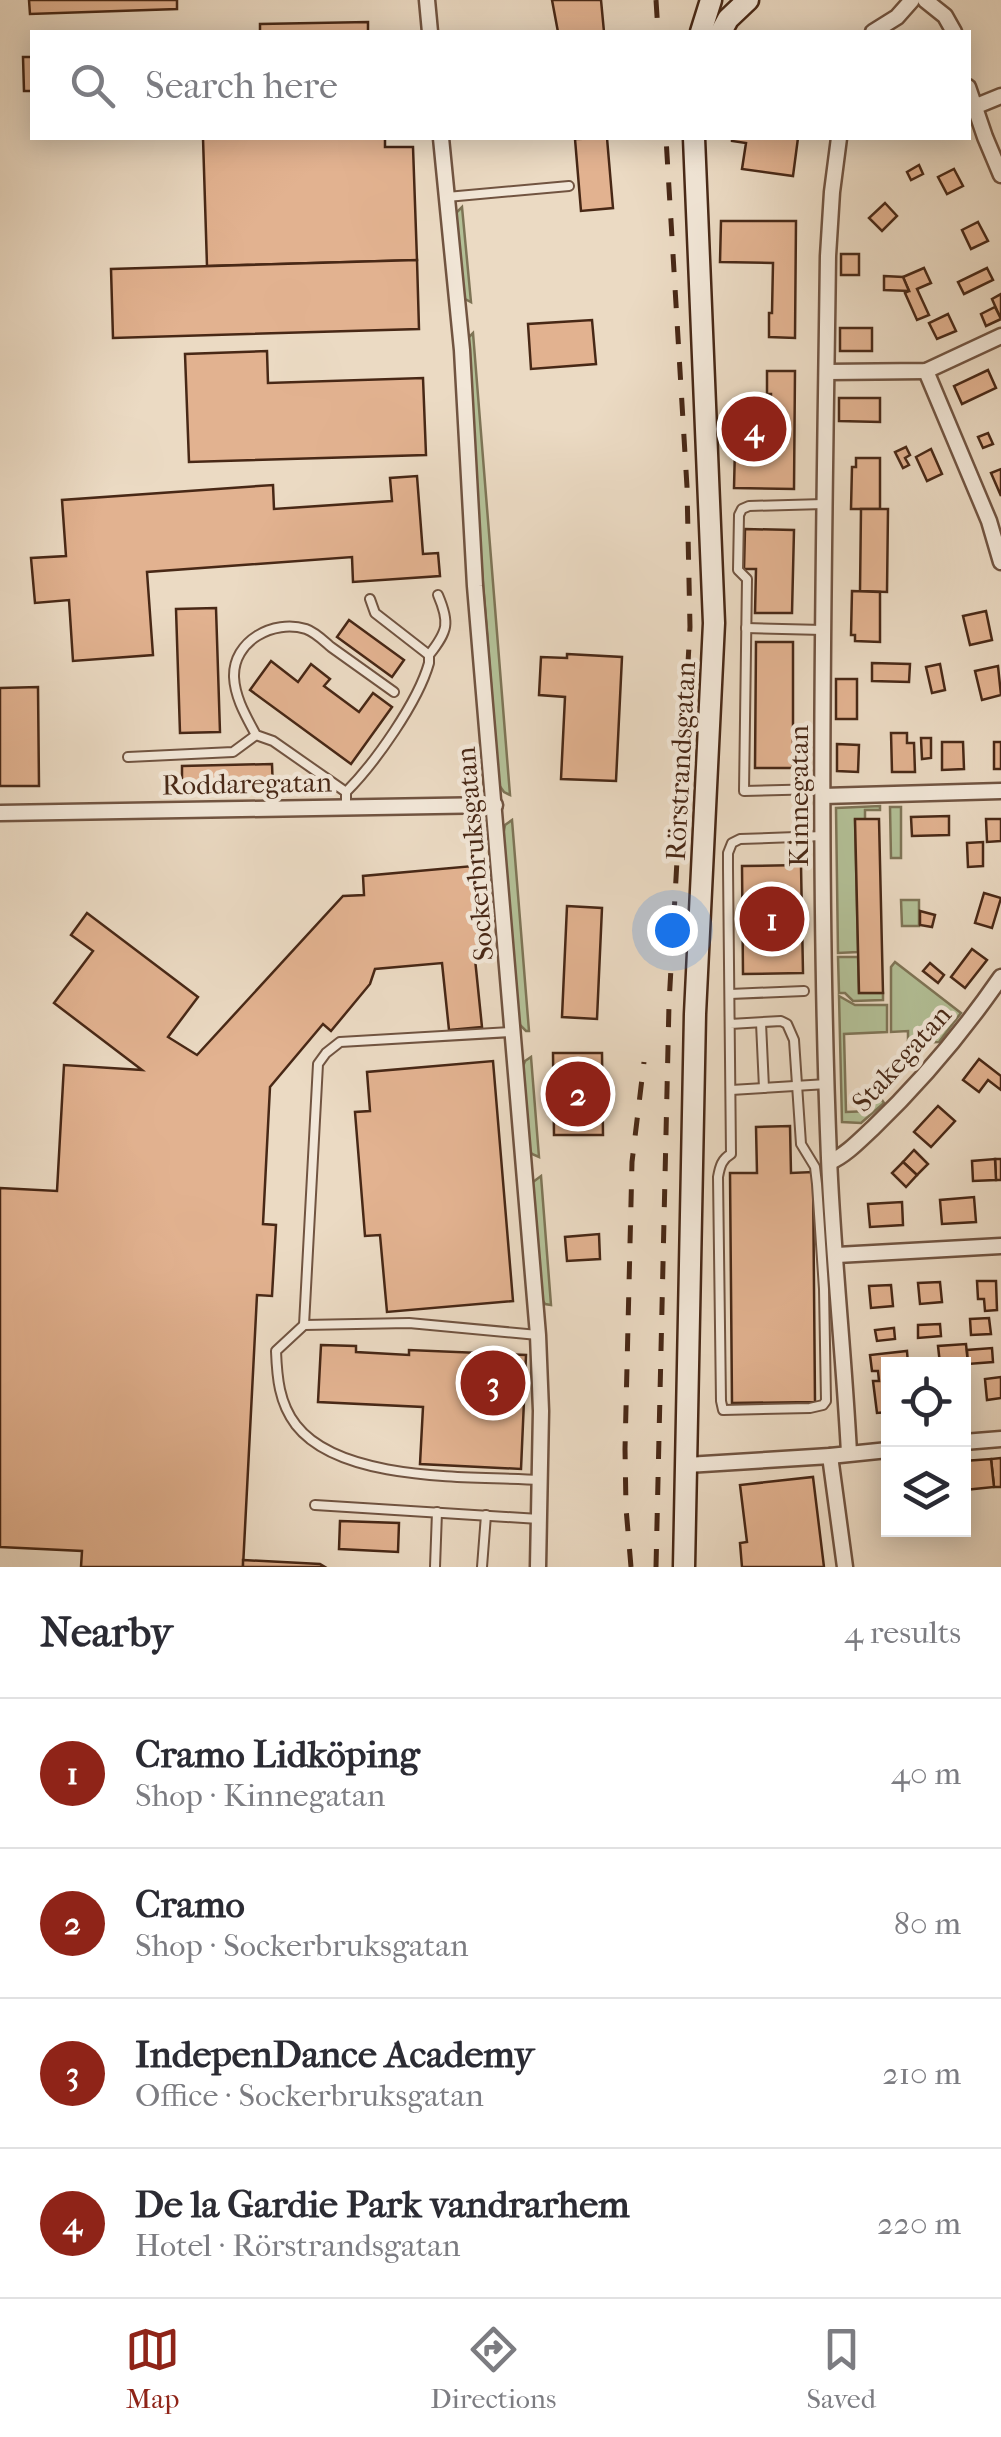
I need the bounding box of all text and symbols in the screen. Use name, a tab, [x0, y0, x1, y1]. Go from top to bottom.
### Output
search box	[30, 30, 971, 140]
icon: search	[65, 58, 120, 113]
text: Search here	[145, 63, 338, 108]
pin: 4	[722, 392, 786, 466]
street label: Rörstrandsgatan	[659, 660, 702, 862]
street label: Kinnegatan	[782, 725, 815, 867]
street label: Sockerbruksgatan	[449, 746, 500, 962]
street label: Roddaregatan	[162, 766, 332, 801]
pin: 1	[740, 882, 804, 956]
your location	[647, 905, 698, 956]
street label: Stakegatan	[845, 998, 958, 1119]
pin: 2	[546, 1056, 610, 1132]
pin: 3	[460, 1346, 526, 1420]
map controls	[881, 1357, 971, 1537]
button: locate	[881, 1357, 971, 1447]
button: layers	[881, 1447, 971, 1537]
text: Nearby	[40, 1608, 172, 1657]
text: 4 results	[844, 1614, 961, 1651]
text: Cramo Lidköping	[135, 1732, 420, 1777]
text: 1	[67, 1755, 78, 1792]
text: 40 m	[891, 1755, 961, 1792]
text: Shop · Kinnegatan	[135, 1777, 385, 1814]
text: Cramo	[135, 1882, 245, 1927]
text: 2	[64, 1905, 81, 1942]
text: 80 m	[894, 1905, 961, 1942]
text: Shop · Sockerbruksgatan	[135, 1927, 469, 1964]
text: IndepenDance Academy	[135, 2032, 534, 2077]
text: 3	[66, 2055, 79, 2092]
text: 210 m	[882, 2055, 961, 2092]
text: Office · Sockerbruksgatan	[135, 2077, 484, 2114]
text: De la Gardie Park vandrarhem	[135, 2182, 630, 2227]
text: 4	[63, 2205, 82, 2242]
text: 220 m	[877, 2205, 961, 2242]
text: Hotel · Rörstrandsgatan	[135, 2227, 461, 2264]
tab: Map	[125, 2322, 180, 2415]
tab: Directions	[430, 2322, 556, 2415]
tab: Saved	[806, 2322, 876, 2415]

